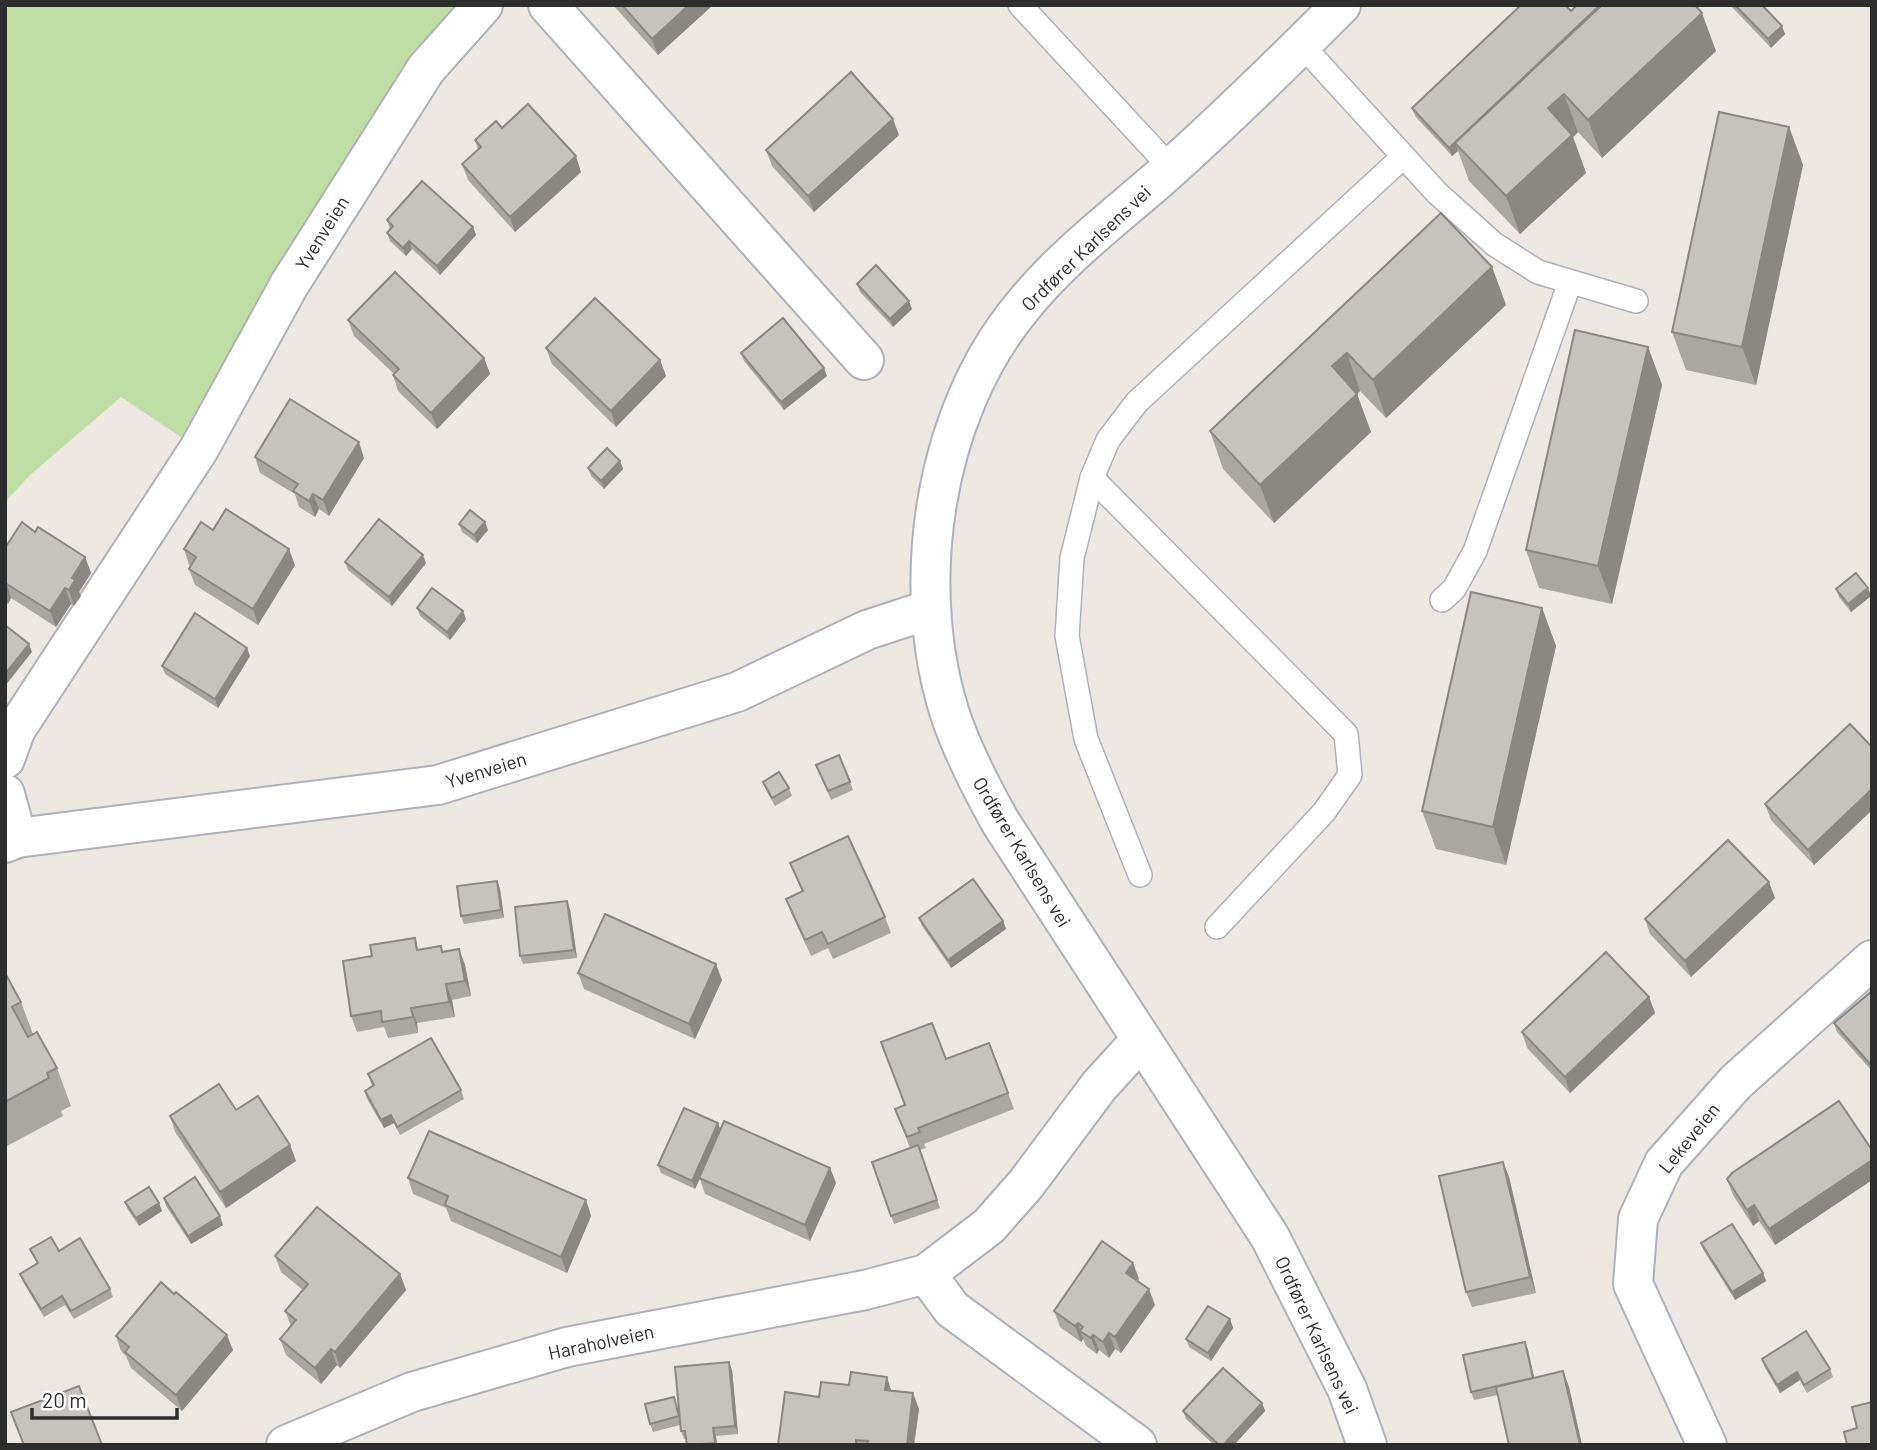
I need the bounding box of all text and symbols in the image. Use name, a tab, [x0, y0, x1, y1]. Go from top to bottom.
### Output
street label: Ordfører Karlsens vei	[1016, 180, 1155, 315]
street label: Yvenveien	[290, 191, 353, 274]
street label: Yvenveien	[443, 746, 529, 793]
street label: Ordfører Karlsens vei	[968, 772, 1076, 931]
street label: Lekeveien	[1653, 1098, 1724, 1178]
street label: Ordfører Karlsens vei	[1271, 1252, 1364, 1417]
street label: Haraholveien	[546, 1319, 656, 1364]
scale bar	[32, 1376, 177, 1420]
text: 20 m	[42, 1387, 87, 1412]

